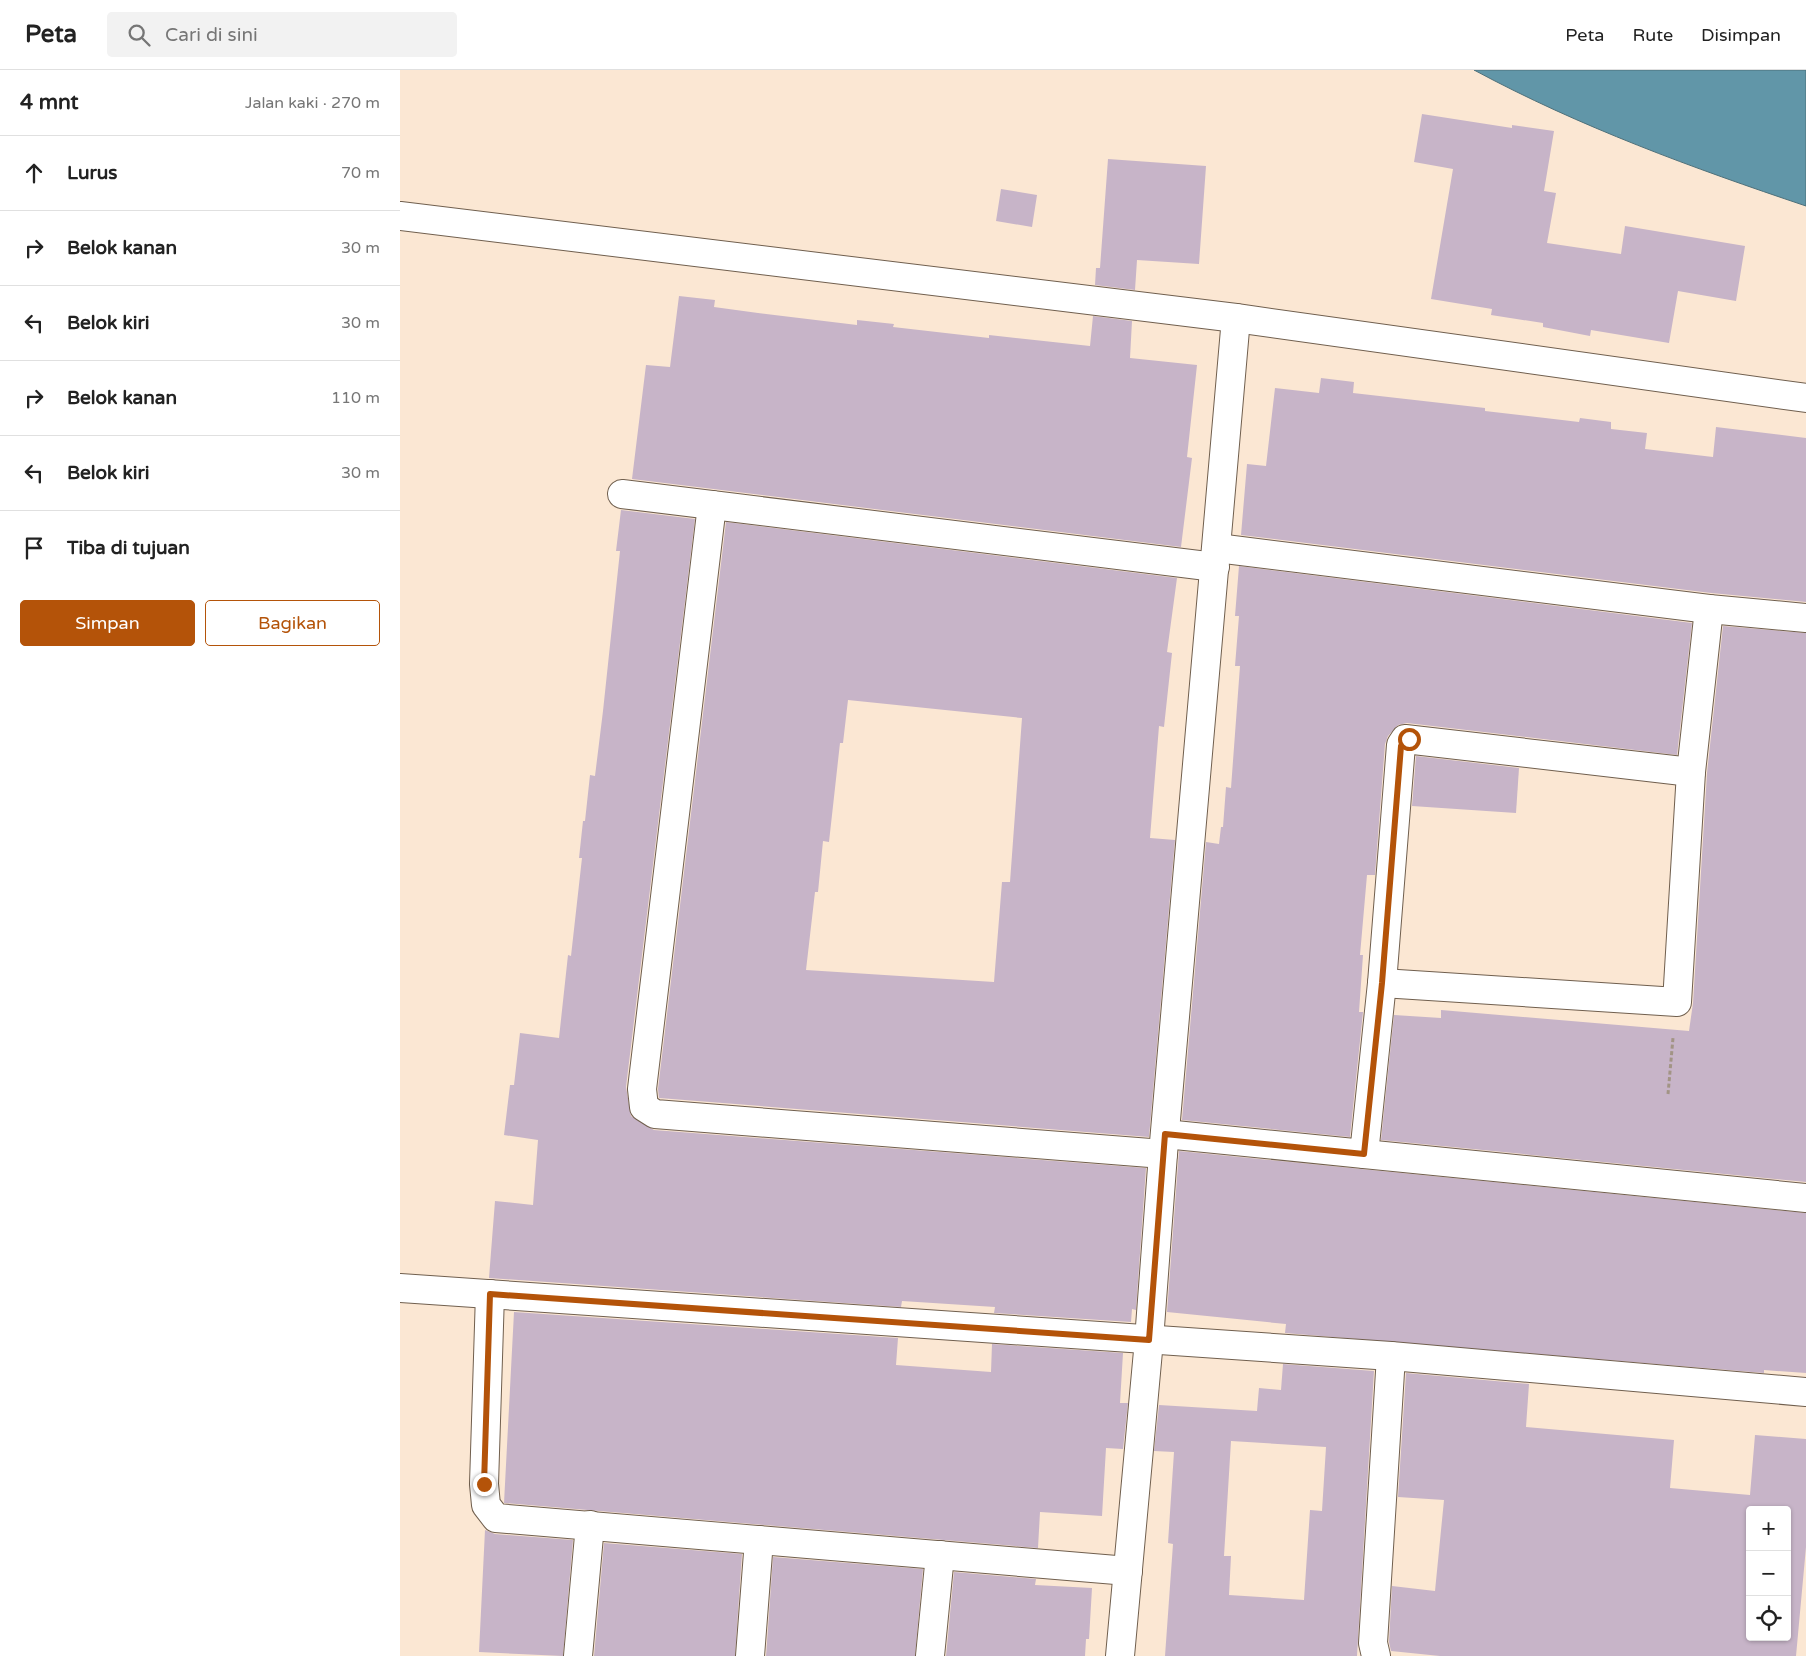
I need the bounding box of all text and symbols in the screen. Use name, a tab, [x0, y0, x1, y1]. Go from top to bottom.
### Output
search box	[107, 12, 457, 57]
text: Peta	[25, 20, 77, 49]
icon: search	[125, 21, 153, 49]
text: Cari di sini	[165, 24, 258, 46]
text: Peta	[1565, 24, 1604, 46]
text: Rute	[1632, 24, 1673, 46]
text: Disimpan	[1701, 24, 1781, 46]
text: 4 mnt	[20, 90, 79, 115]
text: Jalan kaki · 270 m	[245, 93, 380, 113]
icon: ahead	[20, 159, 48, 187]
text: Lurus	[67, 162, 117, 184]
text: 70 m	[341, 163, 380, 183]
icon: right	[20, 234, 48, 262]
text: Belok kanan	[67, 237, 177, 259]
text: 30 m	[341, 238, 380, 258]
icon: left	[20, 309, 48, 337]
text: Belok kiri	[67, 312, 150, 334]
text: 30 m	[341, 313, 380, 333]
icon: right	[20, 384, 48, 412]
text: Belok kanan	[67, 387, 177, 409]
text: 110 m	[331, 388, 380, 408]
icon: left	[20, 459, 48, 487]
text: Belok kiri	[67, 462, 150, 484]
text: 30 m	[341, 463, 380, 483]
icon: arrive	[20, 534, 48, 562]
text: Tiba di tujuan	[67, 537, 190, 559]
button: Simpan	[20, 600, 195, 646]
button: Bagikan	[205, 600, 380, 646]
route start	[1398, 728, 1421, 751]
route end	[473, 1473, 496, 1496]
map controls	[1746, 1506, 1791, 1641]
button: +	[1746, 1506, 1791, 1551]
button: −	[1746, 1551, 1791, 1596]
button: locate	[1746, 1596, 1791, 1641]

